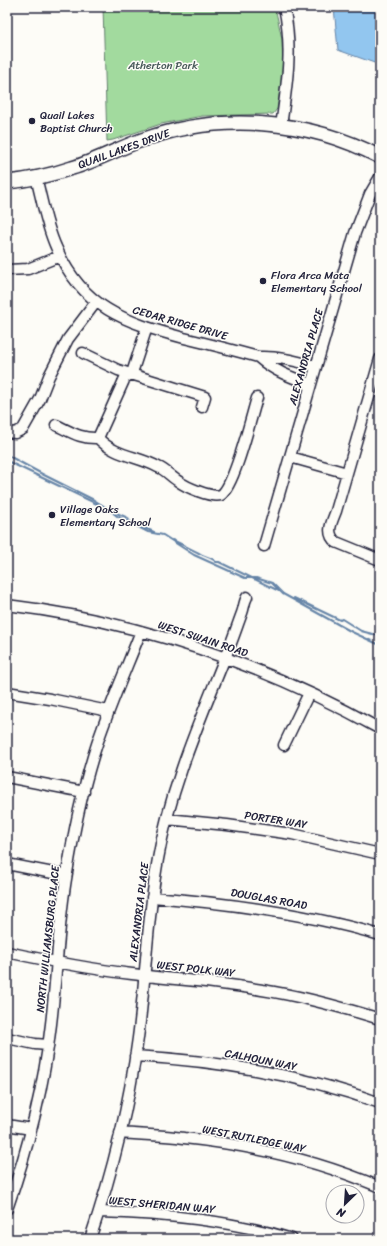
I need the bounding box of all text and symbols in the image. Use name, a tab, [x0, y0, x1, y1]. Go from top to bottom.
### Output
park label: Atherton Park	[127, 56, 198, 75]
place label: Quail Lakes Baptist Church	[40, 106, 113, 138]
marker: Quail Lakes Baptist Church	[27, 116, 37, 126]
street label: QUAIL LAKES DRIVE	[75, 123, 173, 174]
place label: Flora Arca Mata Elementary School	[271, 266, 363, 298]
marker: Flora Arca Mata Elementary School	[258, 276, 268, 286]
street label: CEDAR RIDGE DRIVE	[130, 300, 231, 346]
street label: ALEXANDRIA PLACE	[283, 306, 329, 408]
place label: Village Oaks Elementary School	[60, 500, 152, 532]
marker: Village Oaks Elementary School	[47, 510, 57, 520]
street label: WEST SWAIN ROAD	[155, 615, 251, 663]
street label: PORTER WAY	[243, 806, 310, 834]
street label: ALEXANDRIA PLACE	[123, 860, 155, 964]
street label: NORTH WILLIAMSBURG PLACE	[31, 864, 65, 1013]
street label: DOUGLAS ROAD	[229, 883, 309, 915]
street label: WEST POLK WAY	[156, 955, 237, 983]
street label: CALHOUN WAY	[223, 1044, 300, 1077]
street label: WEST RUTLEDGE WAY	[201, 1120, 308, 1159]
north arrow	[325, 1184, 365, 1224]
street label: WEST SHERIDAN WAY	[108, 1191, 217, 1219]
text: N	[333, 1202, 349, 1223]

